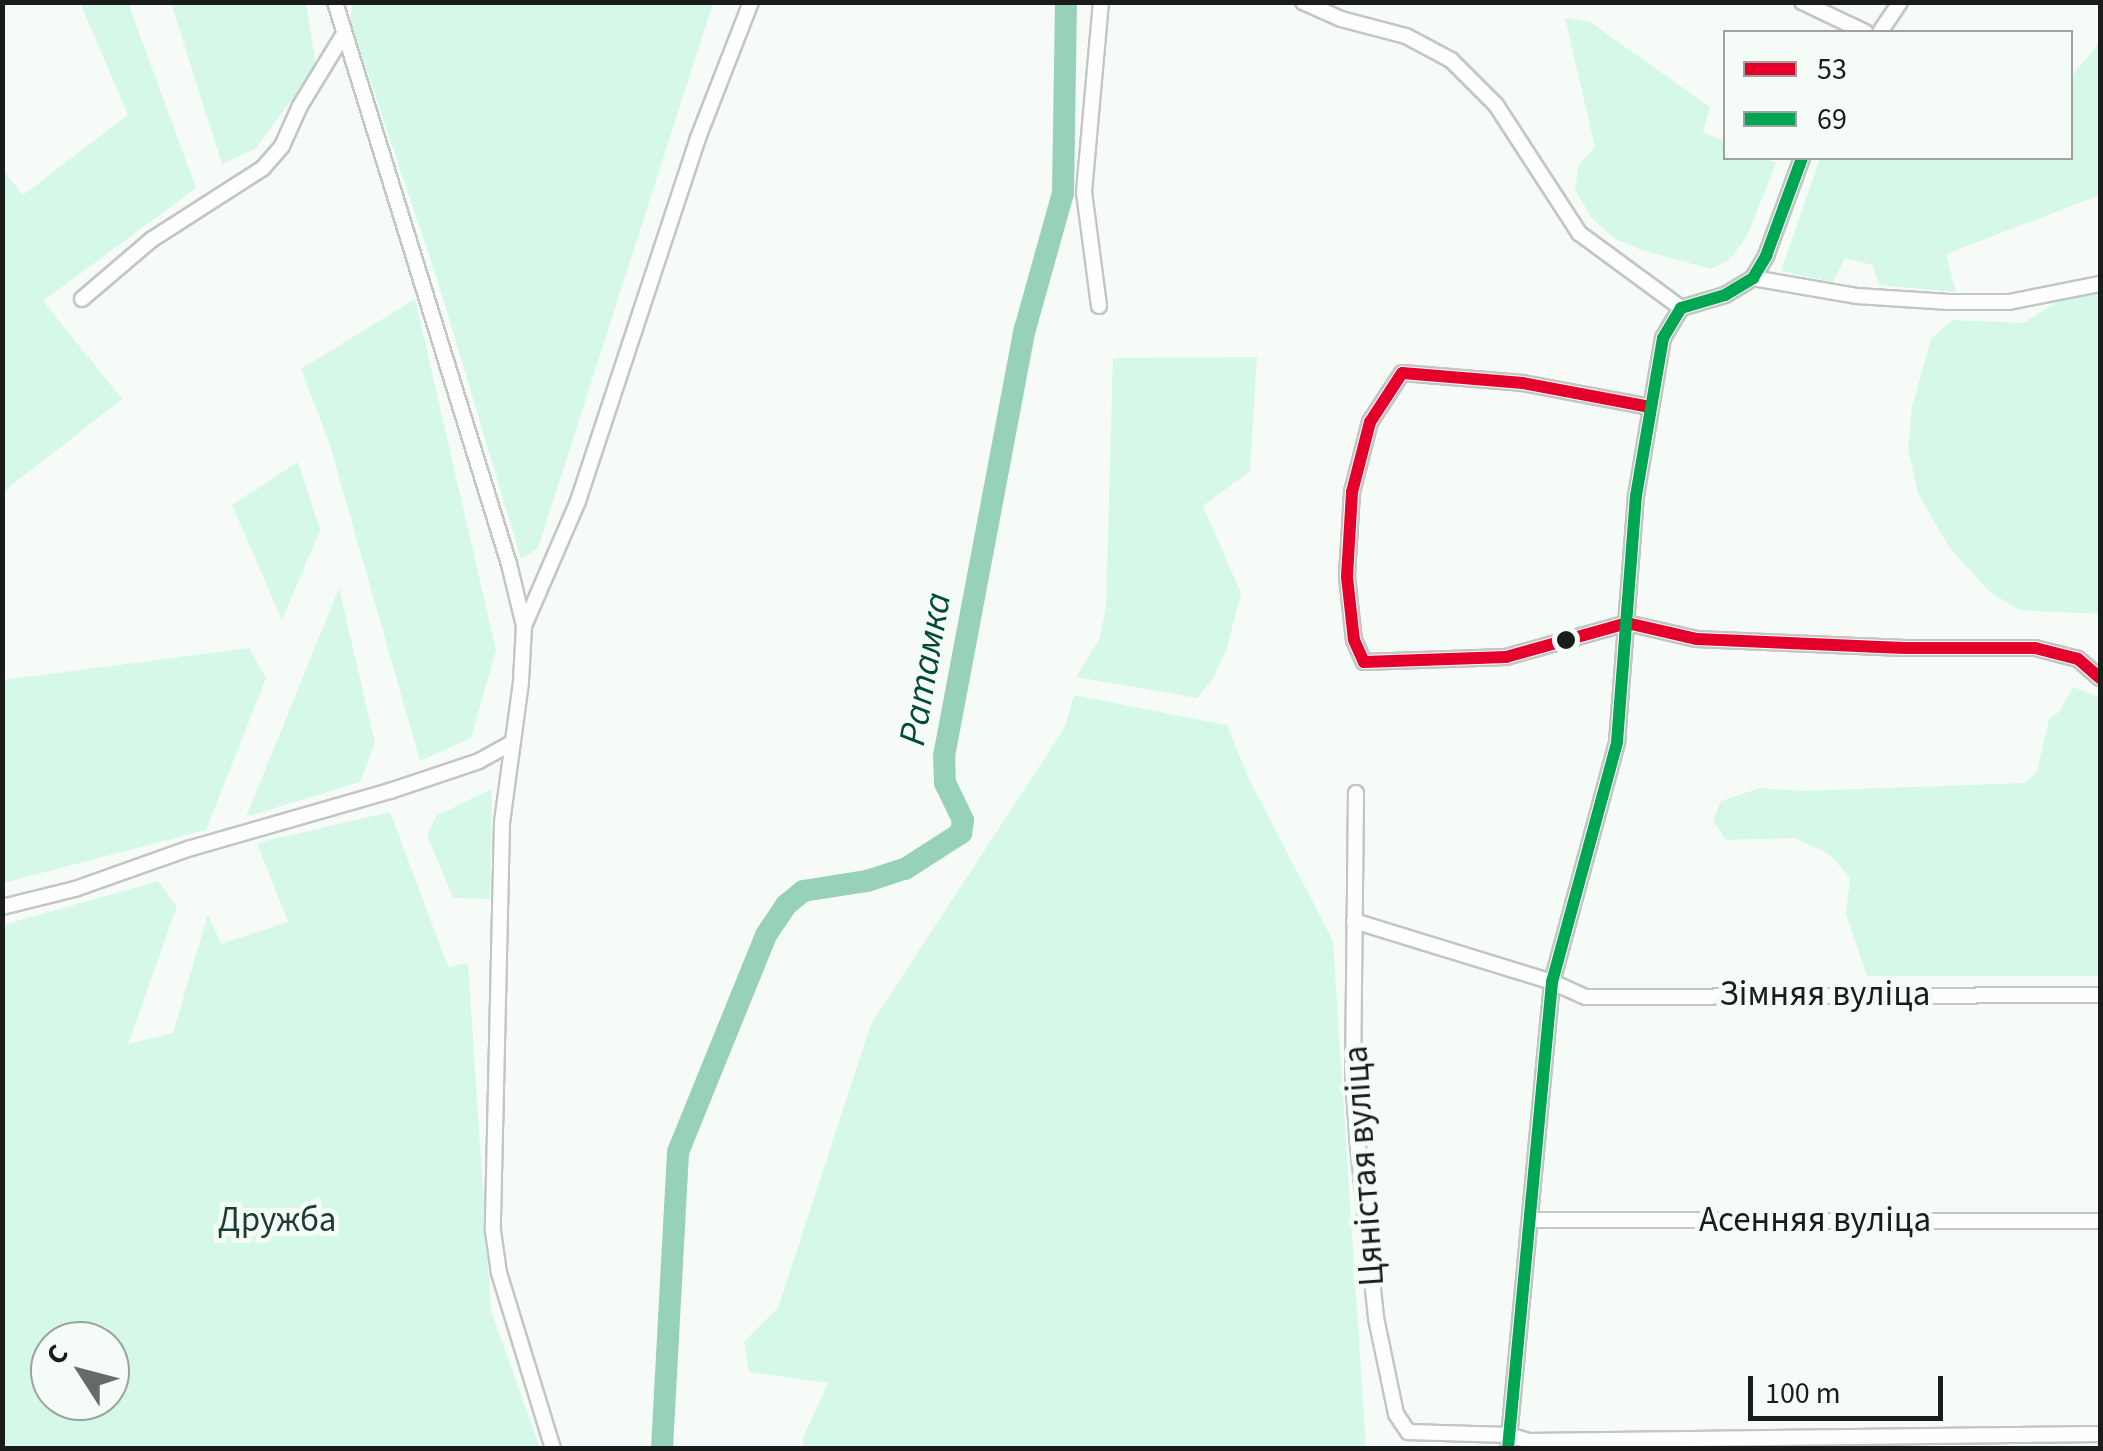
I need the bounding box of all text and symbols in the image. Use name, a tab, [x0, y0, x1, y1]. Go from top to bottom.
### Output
legend	[1723, 30, 2073, 160]
text: 53	[1817, 48, 1847, 91]
text: 69	[1817, 98, 1847, 141]
water label: Ратамка	[890, 589, 962, 749]
unlabelled marker	[1556, 630, 1576, 650]
street label: Зімняя вуліца	[1720, 973, 1930, 1015]
street label: Цяністая вуліца	[1335, 1044, 1393, 1288]
park label: Дружба	[218, 1199, 336, 1241]
street label: Асенняя вуліца	[1699, 1199, 1931, 1241]
north arrow	[30, 1321, 130, 1421]
text: С	[36, 1336, 78, 1373]
scale bar	[1753, 1356, 1948, 1418]
text: 100 m	[1765, 1372, 1841, 1415]

